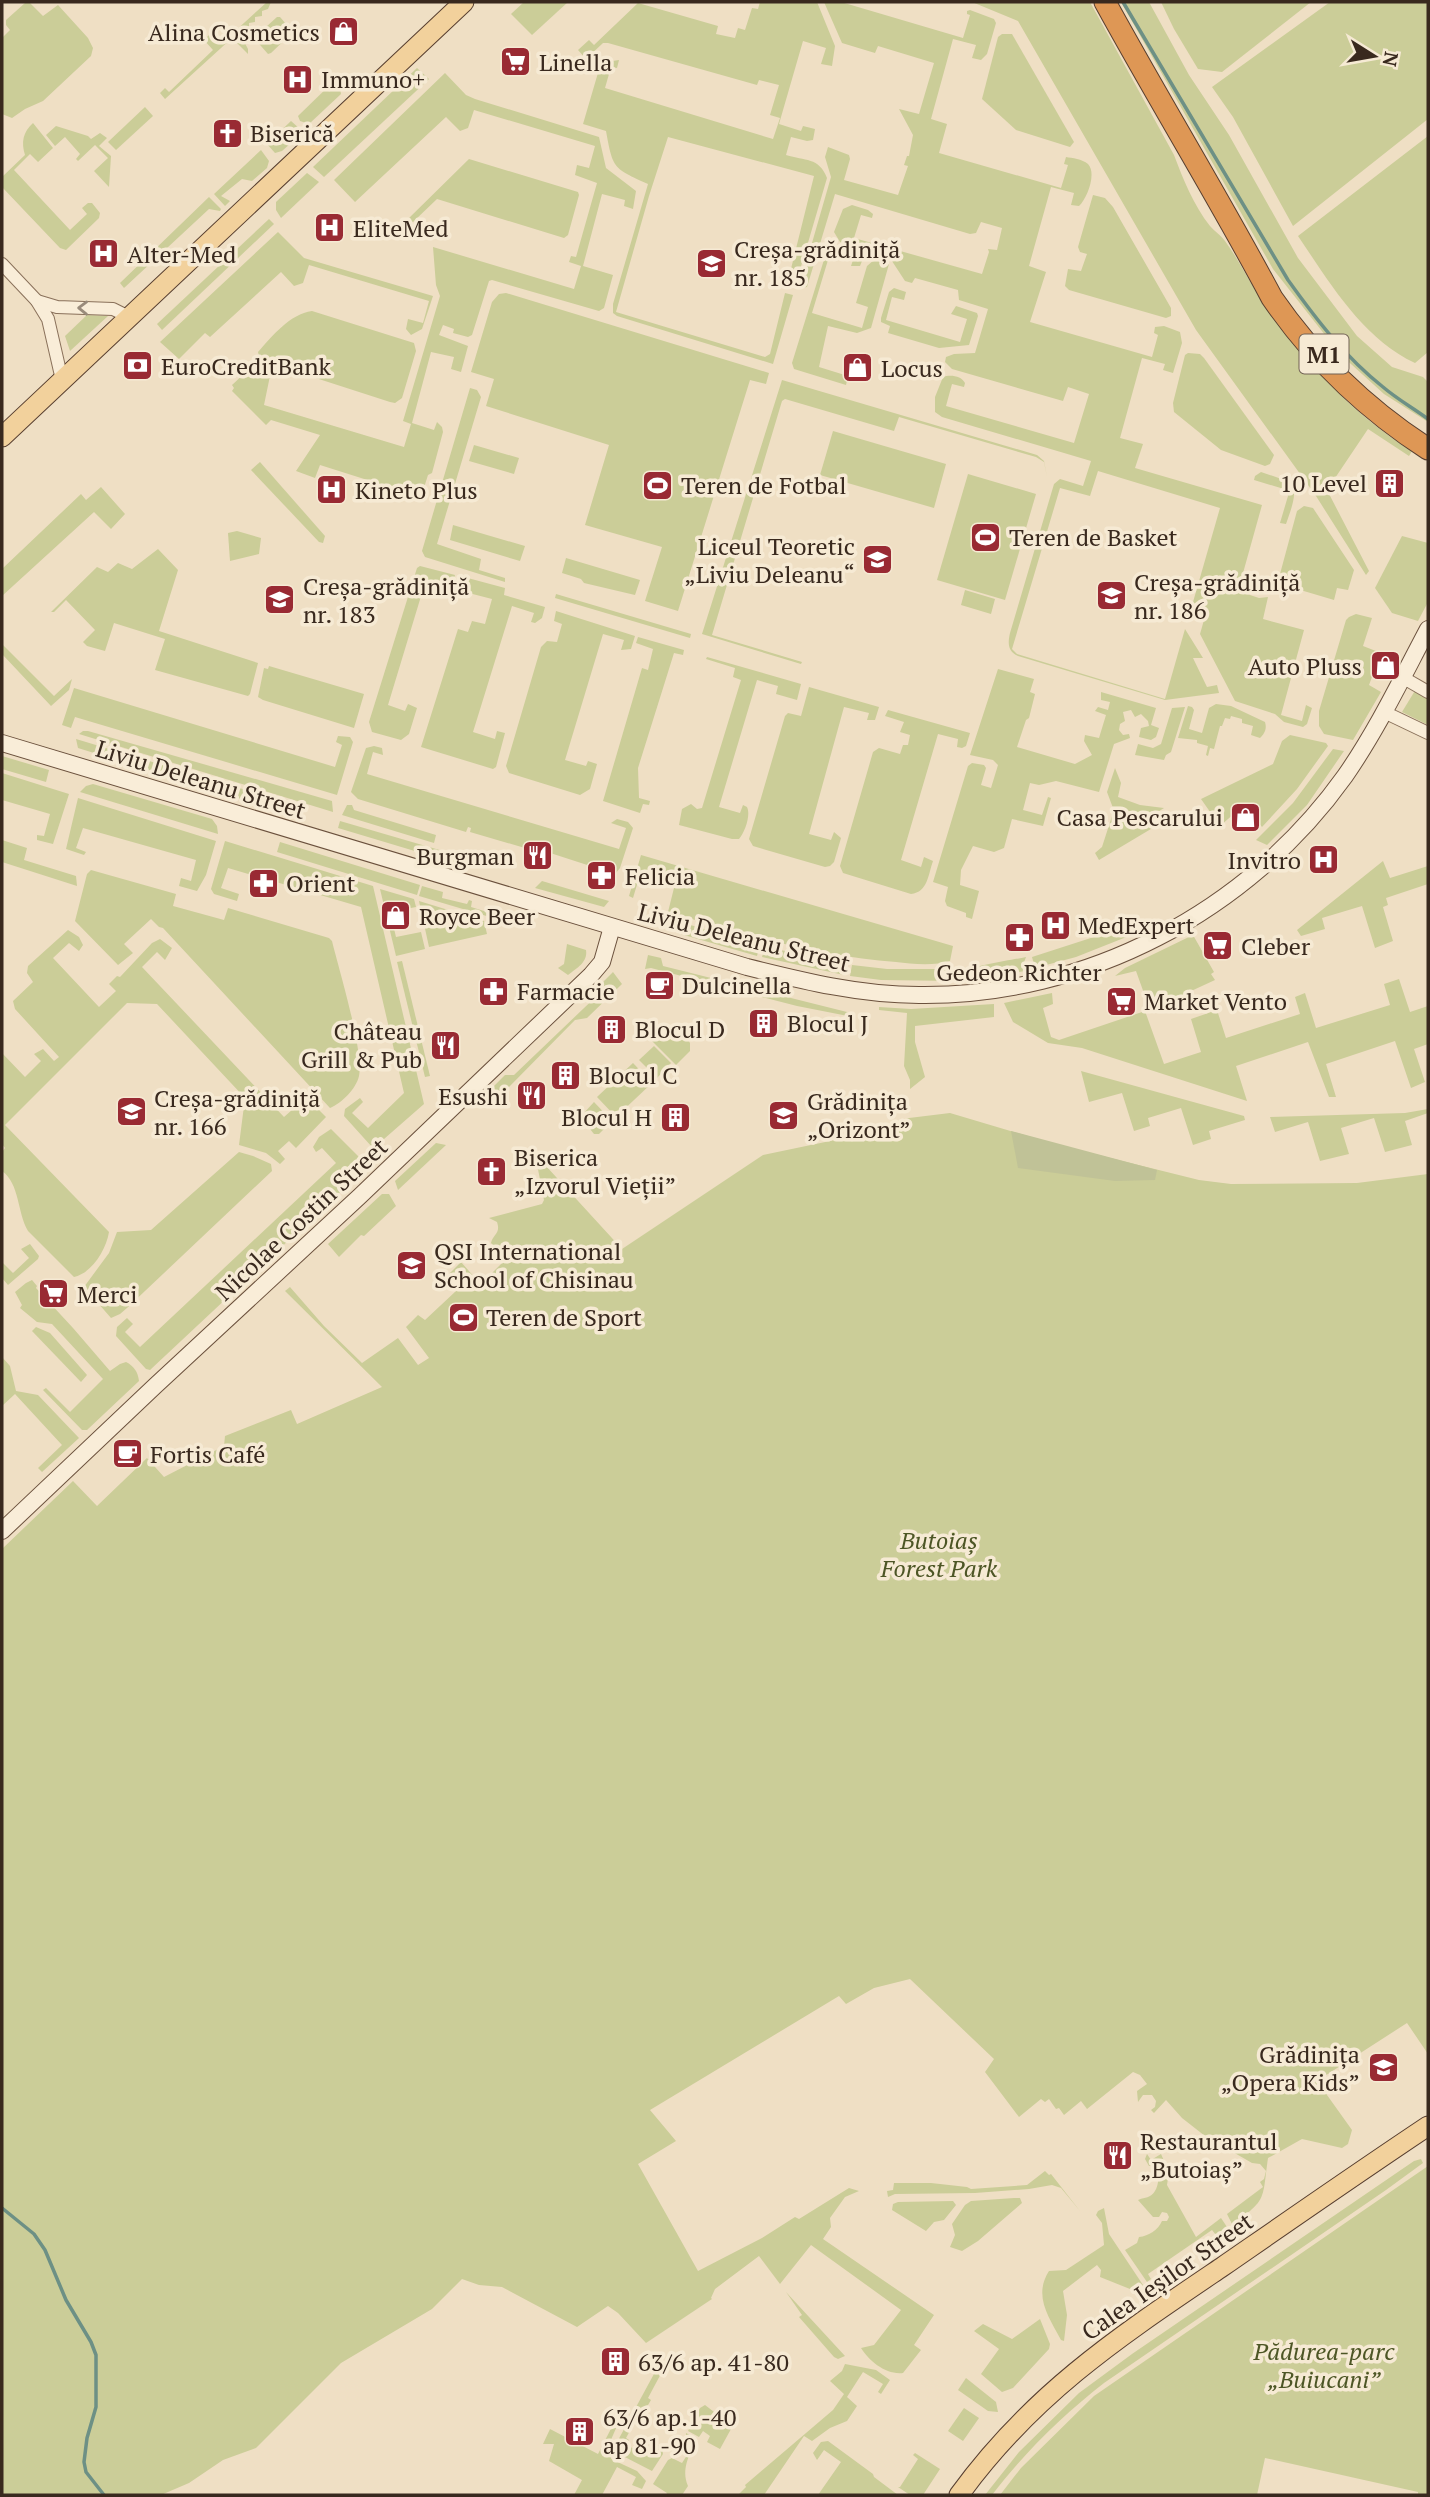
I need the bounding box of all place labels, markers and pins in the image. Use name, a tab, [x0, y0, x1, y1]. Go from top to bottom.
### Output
shop icon: Alina Cosmetics	[326, 15, 360, 49]
place label: Alina Cosmetics	[148, 16, 320, 48]
supermarket icon: Linella	[499, 45, 533, 79]
place label: Linella	[539, 46, 612, 78]
hospital icon: Immuno+	[281, 62, 315, 96]
place label: Immuno+	[321, 63, 425, 95]
church icon: Biserică	[210, 116, 244, 150]
place label: Biserică	[250, 117, 334, 149]
hospital icon: EliteMed	[313, 211, 347, 245]
place label: EliteMed	[353, 212, 449, 244]
place label: Creșa-grădiniță nr. 185	[734, 233, 900, 293]
hospital icon: Alter-Med	[87, 237, 121, 271]
place label: Alter-Med	[127, 238, 236, 270]
school or university icon: Creșa-grădiniță nr. 185	[694, 246, 728, 280]
bank icon: EuroCreditBank	[121, 349, 155, 383]
place label: EuroCreditBank	[161, 350, 332, 382]
shop icon: Locus	[841, 351, 875, 385]
place label: Locus	[881, 352, 943, 384]
building icon: 10 Level	[1373, 466, 1407, 500]
place label: 10 Level	[1280, 467, 1367, 499]
sports icon: Teren de Fotbal	[641, 468, 675, 502]
place label: Teren de Fotbal	[681, 469, 846, 501]
hospital icon: Kineto Plus	[315, 473, 349, 507]
place label: Kineto Plus	[355, 474, 478, 506]
sports icon: Teren de Basket	[969, 520, 1003, 554]
place label: Teren de Basket	[1009, 521, 1177, 553]
place label: Liceul Teoretic „Liviu Deleanu“	[684, 530, 855, 590]
school or university icon: Liceul Teoretic „Liviu Deleanu“	[861, 543, 895, 577]
place label: Creșa-grădiniță nr. 186	[1134, 566, 1300, 626]
place label: Creșa-grădiniță nr. 183	[303, 570, 469, 630]
school or university icon: Creșa-grădiniță nr. 186	[1094, 579, 1128, 613]
school or university icon: Creșa-grădiniță nr. 183	[263, 583, 297, 617]
shop icon: Auto Pluss	[1368, 649, 1402, 683]
place label: Auto Pluss	[1248, 650, 1362, 682]
shop icon: Casa Pescarului	[1229, 800, 1263, 834]
place label: Casa Pescarului	[1057, 801, 1223, 833]
restaurant icon: Burgman	[520, 839, 554, 873]
place label: Burgman	[417, 840, 514, 872]
hospital icon: Invitro	[1307, 843, 1341, 877]
place label: Invitro	[1228, 844, 1301, 876]
pharmacy icon: Felicia	[585, 859, 619, 893]
place label: Felicia	[625, 860, 695, 892]
pharmacy icon: Orient	[246, 866, 280, 900]
place label: Orient	[286, 867, 356, 899]
shop icon: Royce Beer	[379, 899, 413, 933]
place label: Royce Beer	[419, 900, 536, 932]
hospital icon: MedExpert	[1038, 908, 1072, 942]
place label: MedExpert	[1078, 909, 1194, 941]
pharmacy icon: Gedeon Richter	[1002, 921, 1036, 955]
supermarket icon: Cleber	[1201, 929, 1235, 963]
place label: Cleber	[1241, 930, 1311, 962]
place label: Gedeon Richter	[936, 956, 1102, 988]
cafe icon: Dulcinella	[642, 968, 676, 1002]
place label: Dulcinella	[682, 969, 791, 1001]
pharmacy icon: Farmacie	[477, 974, 511, 1008]
place label: Farmacie	[517, 975, 615, 1007]
supermarket icon: Market Vento	[1104, 984, 1138, 1018]
place label: Market Vento	[1144, 985, 1287, 1017]
building icon: Blocul J	[747, 1006, 781, 1040]
place label: Blocul J	[787, 1007, 868, 1039]
building icon: Blocul D	[595, 1012, 629, 1046]
place label: Blocul D	[635, 1013, 725, 1045]
place label: Château Grill & Pub	[301, 1015, 422, 1075]
restaurant icon: Château Grill & Pub	[428, 1028, 462, 1062]
building icon: Blocul C	[549, 1058, 583, 1092]
place label: Blocul C	[589, 1059, 678, 1091]
restaurant icon: Esushi	[514, 1079, 548, 1113]
place label: Esushi	[438, 1080, 508, 1112]
place label: Creșa-grădiniță nr. 166	[154, 1082, 320, 1142]
place label: Grădinița „Orizont”	[807, 1085, 911, 1145]
school or university icon: Creșa-grădiniță nr. 166	[114, 1095, 148, 1129]
school or university icon: Grădinița „Orizont”	[767, 1098, 801, 1132]
building icon: Blocul H	[658, 1100, 692, 1134]
place label: Blocul H	[561, 1101, 652, 1133]
place label: Biserica „Izvorul Vieții”	[514, 1141, 676, 1201]
church icon: Biserica „Izvorul Vieții”	[474, 1154, 508, 1188]
place label: QSI International School of Chisinau	[434, 1235, 634, 1295]
school or university icon: QSI International School of Chisinau	[394, 1248, 428, 1282]
supermarket icon: Merci	[37, 1277, 71, 1311]
place label: Merci	[77, 1278, 138, 1310]
sports icon: Teren de Sport	[446, 1300, 480, 1334]
place label: Teren de Sport	[486, 1301, 642, 1333]
cafe icon: Fortis Café	[110, 1437, 144, 1471]
place label: Fortis Café	[150, 1438, 265, 1470]
place label: Grădinița „Opera Kids”	[1221, 2038, 1360, 2098]
school or university icon: Grădinița „Opera Kids”	[1366, 2051, 1400, 2085]
place label: Restaurantul „Butoiaș”	[1140, 2125, 1278, 2185]
restaurant icon: Restaurantul „Butoiaș”	[1100, 2138, 1134, 2172]
building icon: 63/6 ap. 41-80	[598, 2345, 632, 2379]
place label: 63/6 ap. 41-80	[638, 2346, 789, 2378]
place label: 63/6 ap.1-40 ap 81-90	[603, 2401, 736, 2461]
building icon: 63/6 ap.1-40 ap 81-90	[563, 2414, 597, 2448]

